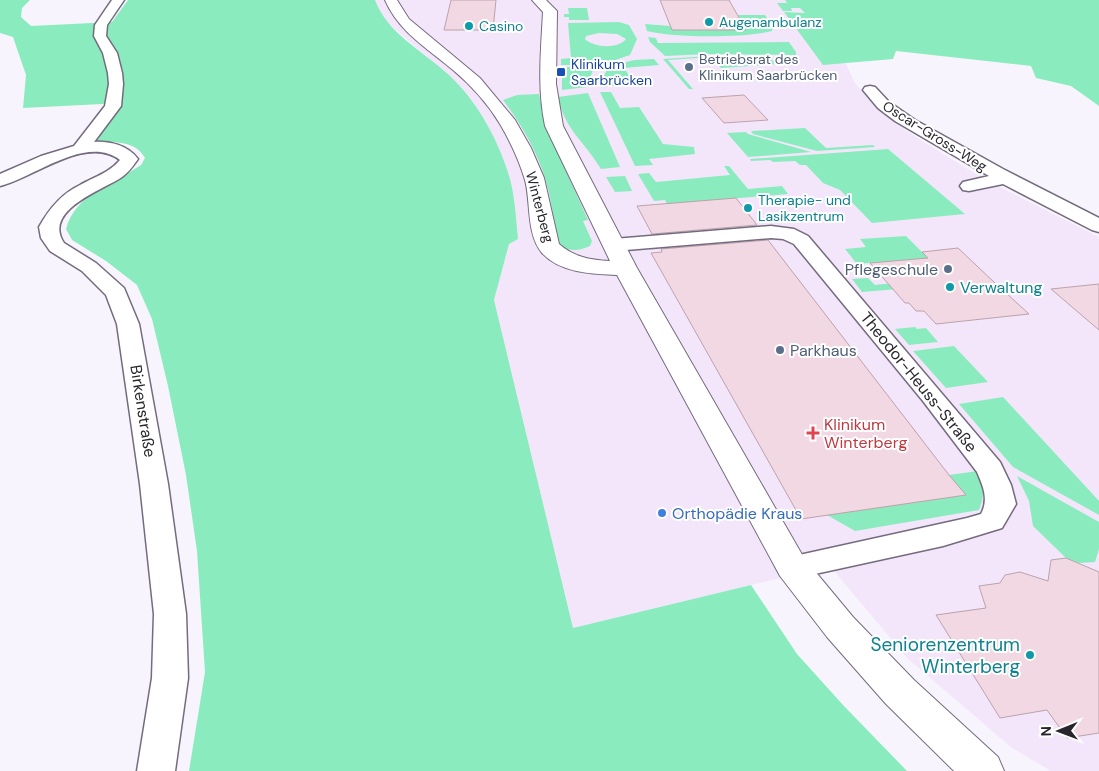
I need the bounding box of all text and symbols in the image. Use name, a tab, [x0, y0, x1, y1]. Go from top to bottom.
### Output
place label: Augenambulanz	[719, 13, 822, 31]
marker: Augenambulanz	[703, 16, 715, 28]
place label: Casino	[479, 17, 523, 35]
marker: Casino	[463, 20, 475, 32]
place label: Betriebsrat des Klinikum Saarbrücken	[699, 50, 837, 84]
place label: Klinikum Saarbrücken	[571, 55, 652, 89]
marker: Betriebsrat des Klinikum Saarbrücken	[683, 61, 695, 73]
marker: Klinikum Saarbrücken	[555, 66, 567, 78]
street label: Oscar-Gross-Weg	[879, 97, 991, 175]
street label: Winterberg	[522, 169, 558, 245]
place label: Therapie- und Lasikzentrum	[758, 191, 851, 225]
marker: Therapie- und Lasikzentrum	[742, 202, 754, 214]
place label: Pflegeschule	[845, 259, 938, 280]
marker: Pflegeschule	[942, 263, 954, 275]
place label: Verwaltung	[960, 277, 1042, 298]
marker: Verwaltung	[944, 281, 956, 293]
street label: Theodor-Heuss-Straße	[856, 308, 982, 456]
place label: Parkhaus	[790, 340, 857, 361]
marker: Parkhaus	[774, 344, 786, 356]
street label: Birkenstraße	[125, 363, 161, 459]
place label: Klinikum Winterberg	[824, 414, 907, 453]
marker: Klinikum Winterberg	[806, 426, 820, 440]
place label: Orthopädie Kraus	[672, 503, 802, 524]
marker: Orthopädie Kraus	[656, 507, 668, 519]
place label: Seniorenzentrum Winterberg	[870, 632, 1020, 679]
marker: Seniorenzentrum Winterberg	[1024, 649, 1036, 661]
north arrow	[1034, 706, 1084, 756]
text: N	[1037, 726, 1055, 736]

